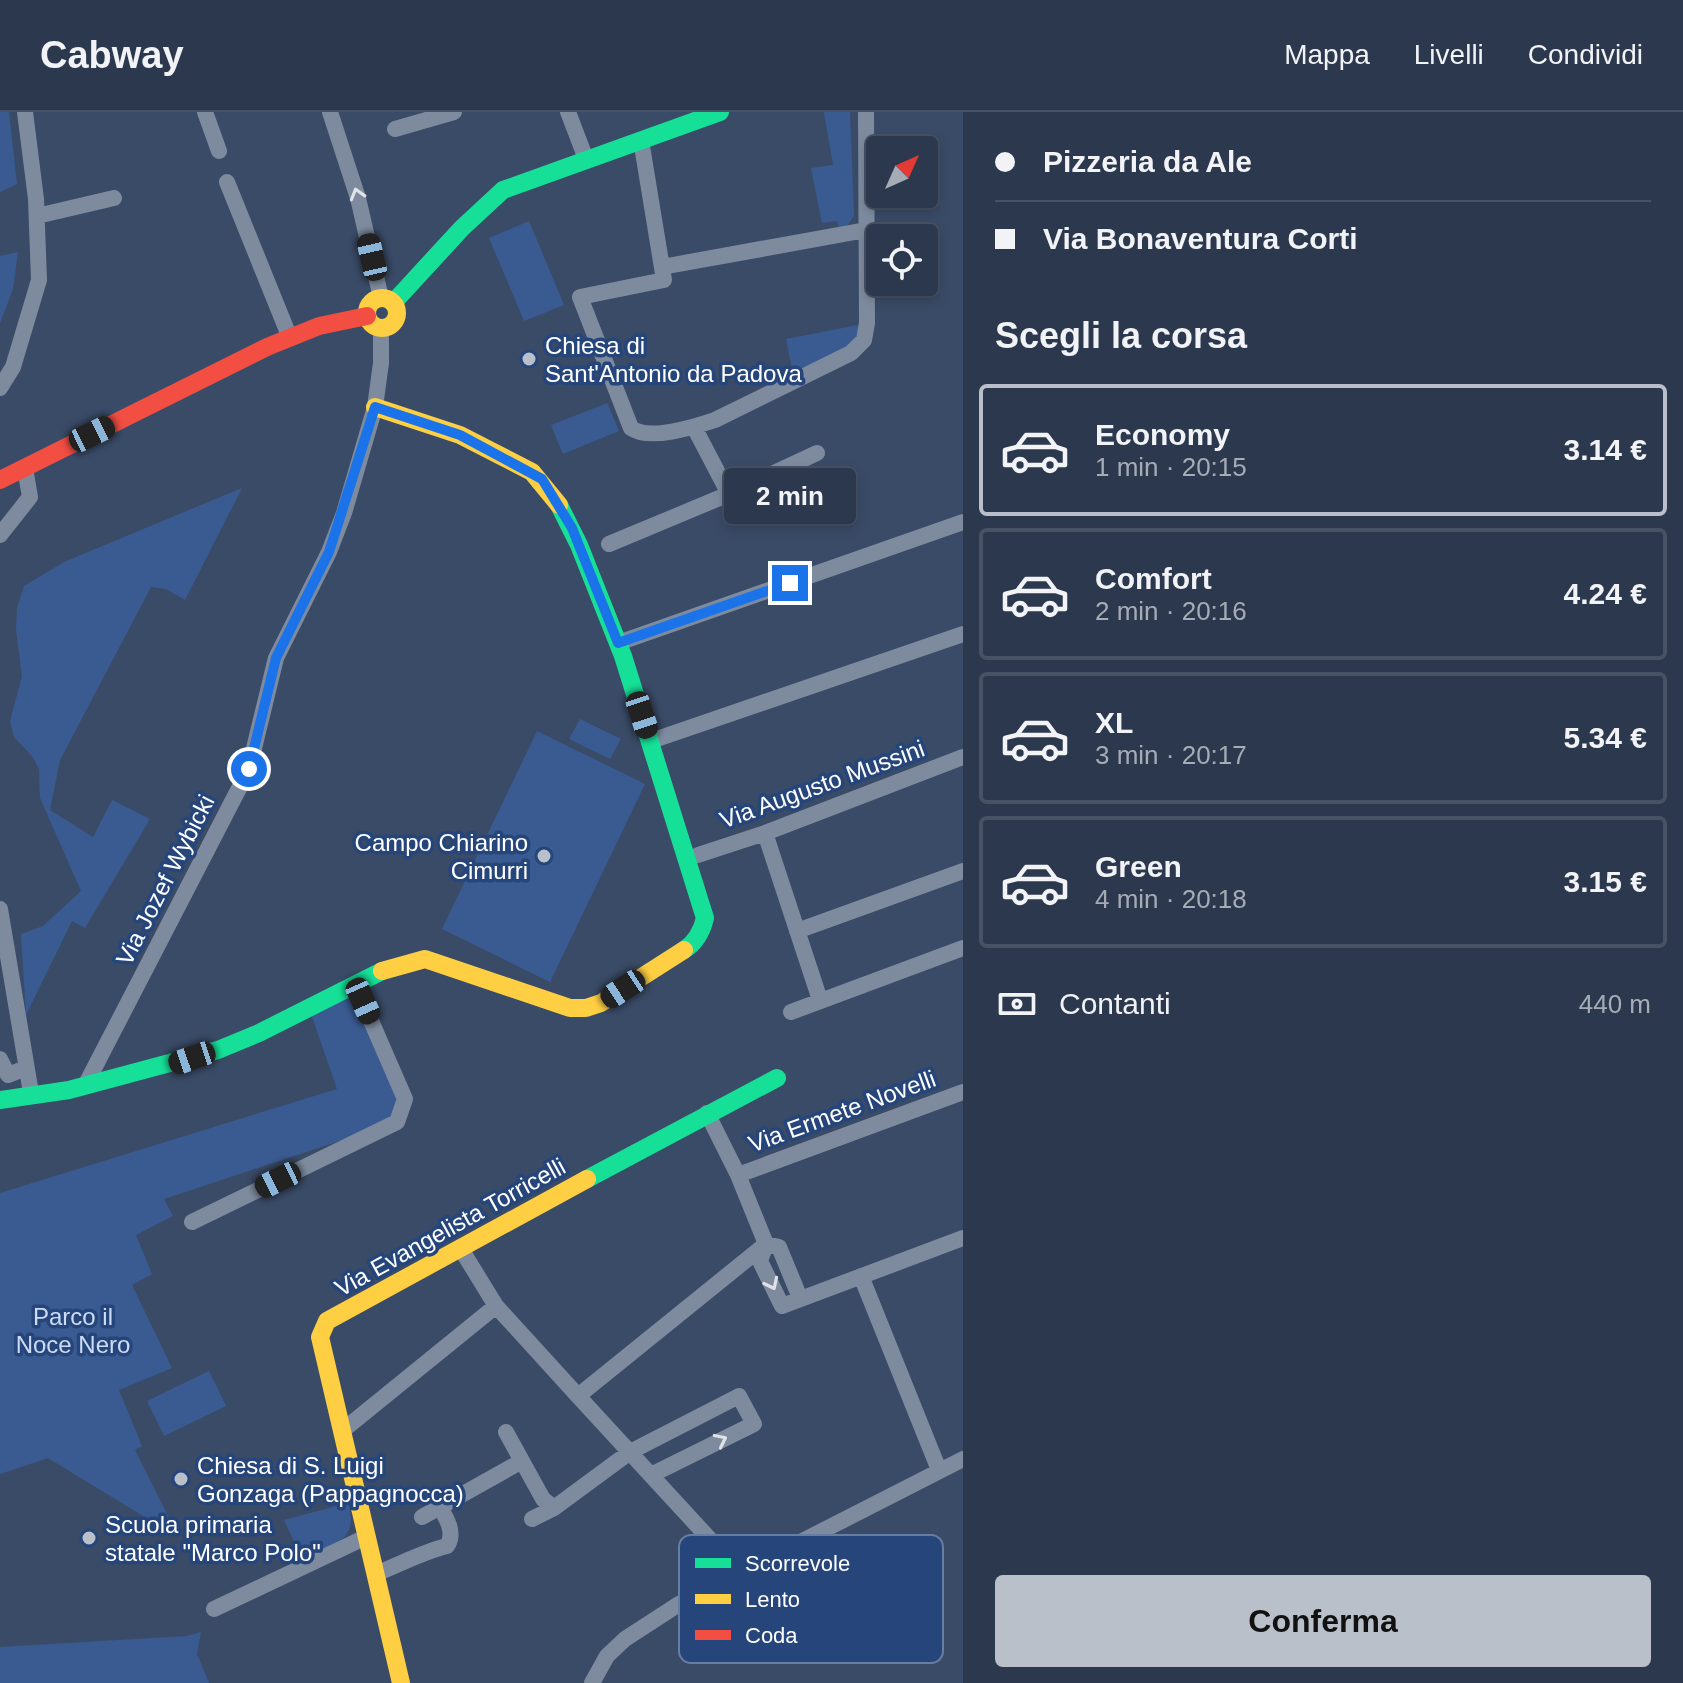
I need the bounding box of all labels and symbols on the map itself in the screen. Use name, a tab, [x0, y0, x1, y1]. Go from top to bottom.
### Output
north arrow	[866, 136, 938, 208]
one-way arrow	[350, 188, 366, 202]
car	[355, 231, 389, 283]
place label: Chiesa di Sant'Antonio da Padova	[545, 332, 802, 387]
marker: Chiesa di Sant'Antonio da Padova	[520, 350, 538, 368]
car	[65, 413, 119, 455]
callout: 2 min	[724, 467, 856, 523]
route end	[772, 565, 808, 601]
car	[623, 688, 661, 742]
street label: Via Augusto Mussini	[716, 734, 928, 834]
route start	[231, 751, 267, 787]
street label: Via Jozef Wybicki	[110, 790, 220, 970]
place label: Campo Chiarino Cimurri	[355, 829, 528, 884]
marker: Campo Chiarino Cimurri	[535, 847, 553, 865]
car	[596, 966, 650, 1012]
car	[342, 974, 384, 1028]
car	[165, 1039, 219, 1077]
street label: Via Ermete Novelli	[745, 1065, 939, 1157]
street label: Via Evangelista Torricelli	[330, 1152, 570, 1302]
car	[251, 1159, 305, 1201]
one-way arrow	[762, 1276, 778, 1290]
park label: Parco il Noce Nero	[16, 1303, 130, 1358]
one-way arrow	[712, 1435, 727, 1450]
place label: Chiesa di S. Luigi Gonzaga (Pappagnocca)	[197, 1452, 464, 1507]
marker: Chiesa di S. Luigi Gonzaga (Pappagnocca)	[172, 1470, 190, 1488]
place label: Scuola primaria statale "Marco Polo"	[105, 1511, 321, 1566]
marker: Scuola primaria statale "Marco Polo"	[80, 1529, 98, 1547]
legend	[679, 1535, 943, 1663]
text: Scorrevole	[745, 1551, 850, 1576]
text: Lento	[745, 1587, 800, 1612]
text: Coda	[745, 1623, 798, 1648]

